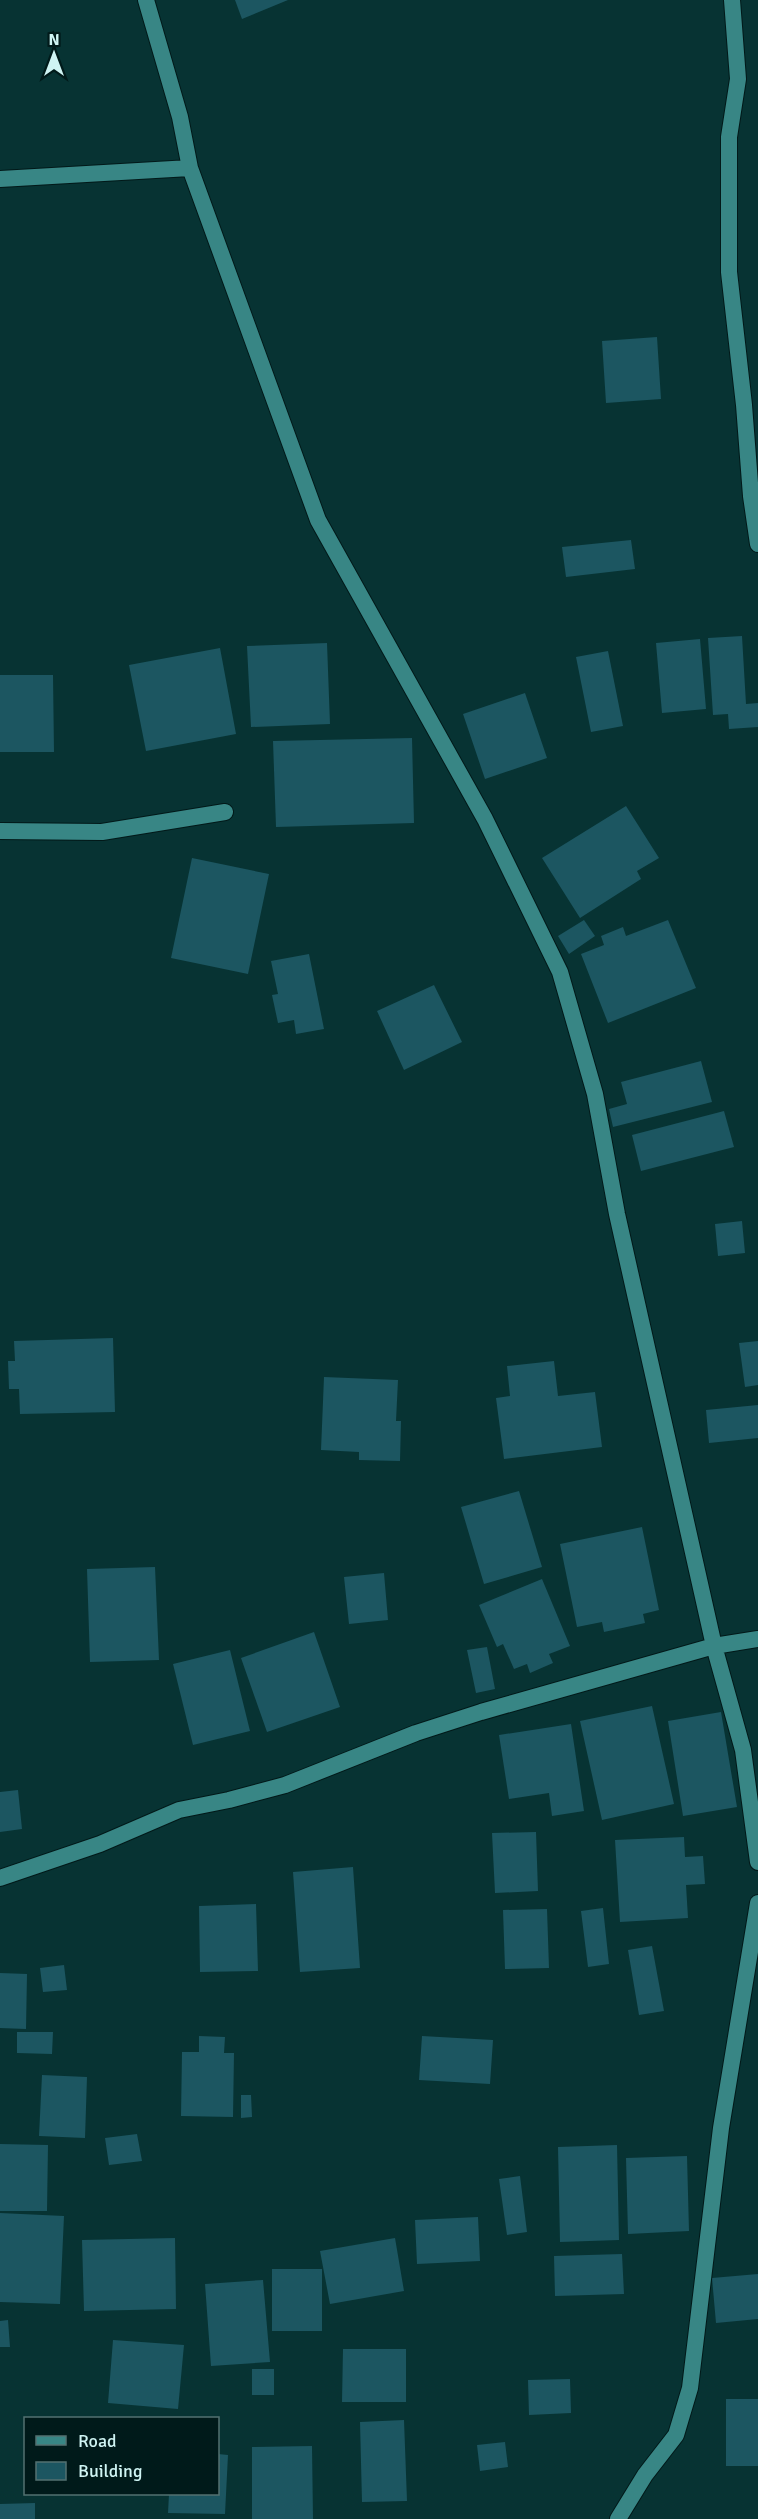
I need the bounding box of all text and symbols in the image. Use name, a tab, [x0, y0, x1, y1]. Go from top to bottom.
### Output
north arrow	[24, 24, 84, 84]
text: N	[48, 30, 60, 50]
legend	[24, 2417, 219, 2495]
text: Road	[78, 2430, 117, 2452]
text: Building	[78, 2460, 142, 2482]

